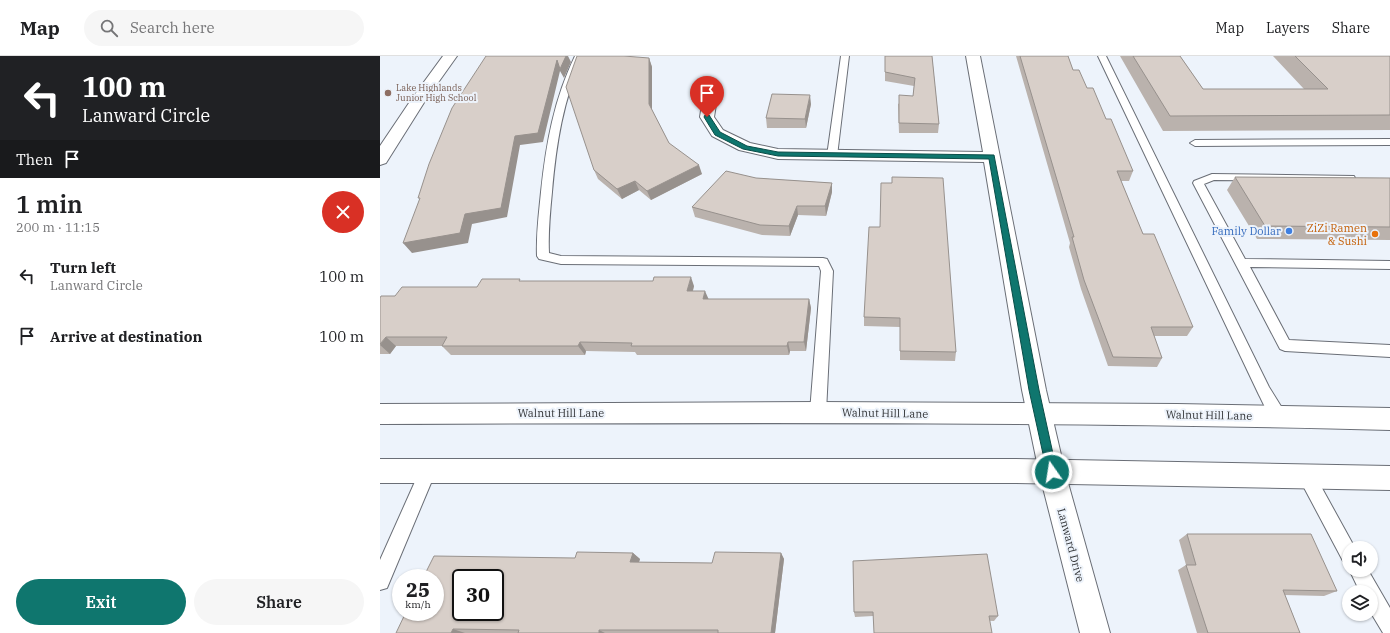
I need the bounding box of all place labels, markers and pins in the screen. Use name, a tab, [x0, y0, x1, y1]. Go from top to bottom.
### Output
pin	[690, 76, 724, 117]
place label: Lake Highlands Junior High School	[396, 82, 477, 103]
marker: Lake Highlands Junior High School	[383, 88, 393, 98]
place label: ZiZi Ramen & Sushi	[1307, 221, 1368, 248]
place label: Family Dollar	[1211, 224, 1281, 238]
marker: Family Dollar	[1284, 226, 1294, 236]
marker: ZiZi Ramen & Sushi	[1370, 229, 1380, 239]

